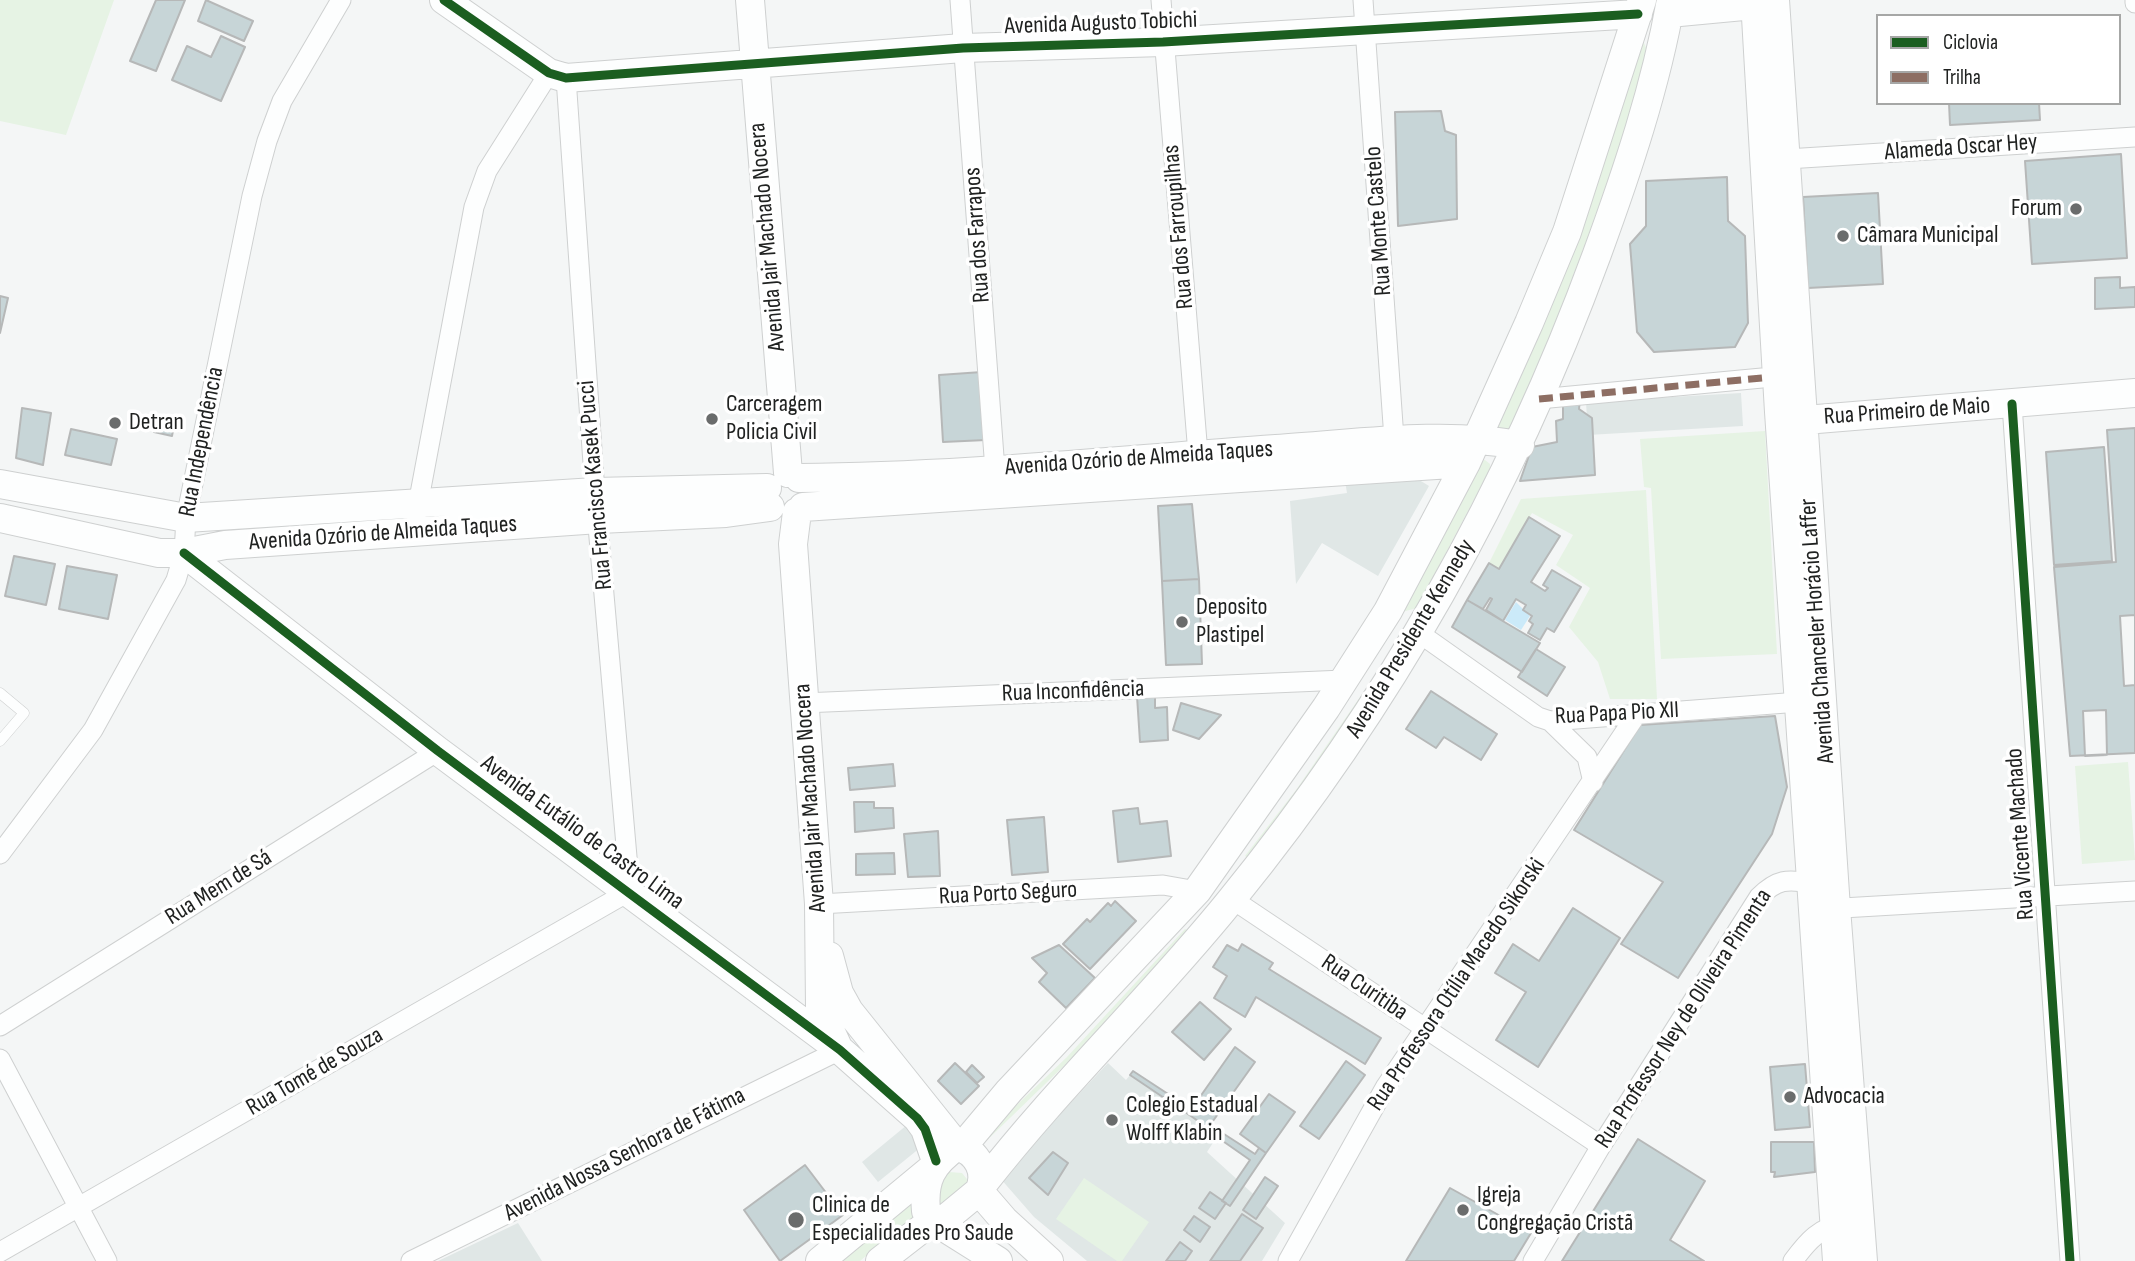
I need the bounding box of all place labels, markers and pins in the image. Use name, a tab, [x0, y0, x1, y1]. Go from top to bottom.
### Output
place label: Forum	[2011, 195, 2062, 223]
marker: Forum	[2068, 201, 2084, 217]
place label: Câmara Municipal	[1857, 222, 1998, 250]
marker: Câmara Municipal	[1835, 228, 1851, 244]
place label: Carceragem Policia Civil	[726, 391, 822, 447]
place label: Detran	[129, 409, 184, 437]
marker: Carceragem Policia Civil	[704, 411, 720, 427]
marker: Detran	[107, 415, 123, 431]
place label: Deposito Plastipel	[1196, 594, 1268, 650]
marker: Deposito Plastipel	[1174, 614, 1190, 630]
place label: Advocacia	[1804, 1083, 1885, 1111]
marker: Advocacia	[1782, 1089, 1798, 1105]
place label: Colegio Estadual Wolff Klabin	[1126, 1092, 1258, 1148]
marker: Colegio Estadual Wolff Klabin	[1104, 1112, 1120, 1128]
place label: Igreja Congregação Cristã	[1477, 1182, 1633, 1238]
place label: Clinica de Especialidades Pro Saude	[812, 1192, 1014, 1248]
marker: Igreja Congregação Cristã	[1455, 1202, 1471, 1218]
marker: Clinica de Especialidades Pro Saude	[786, 1210, 806, 1230]

